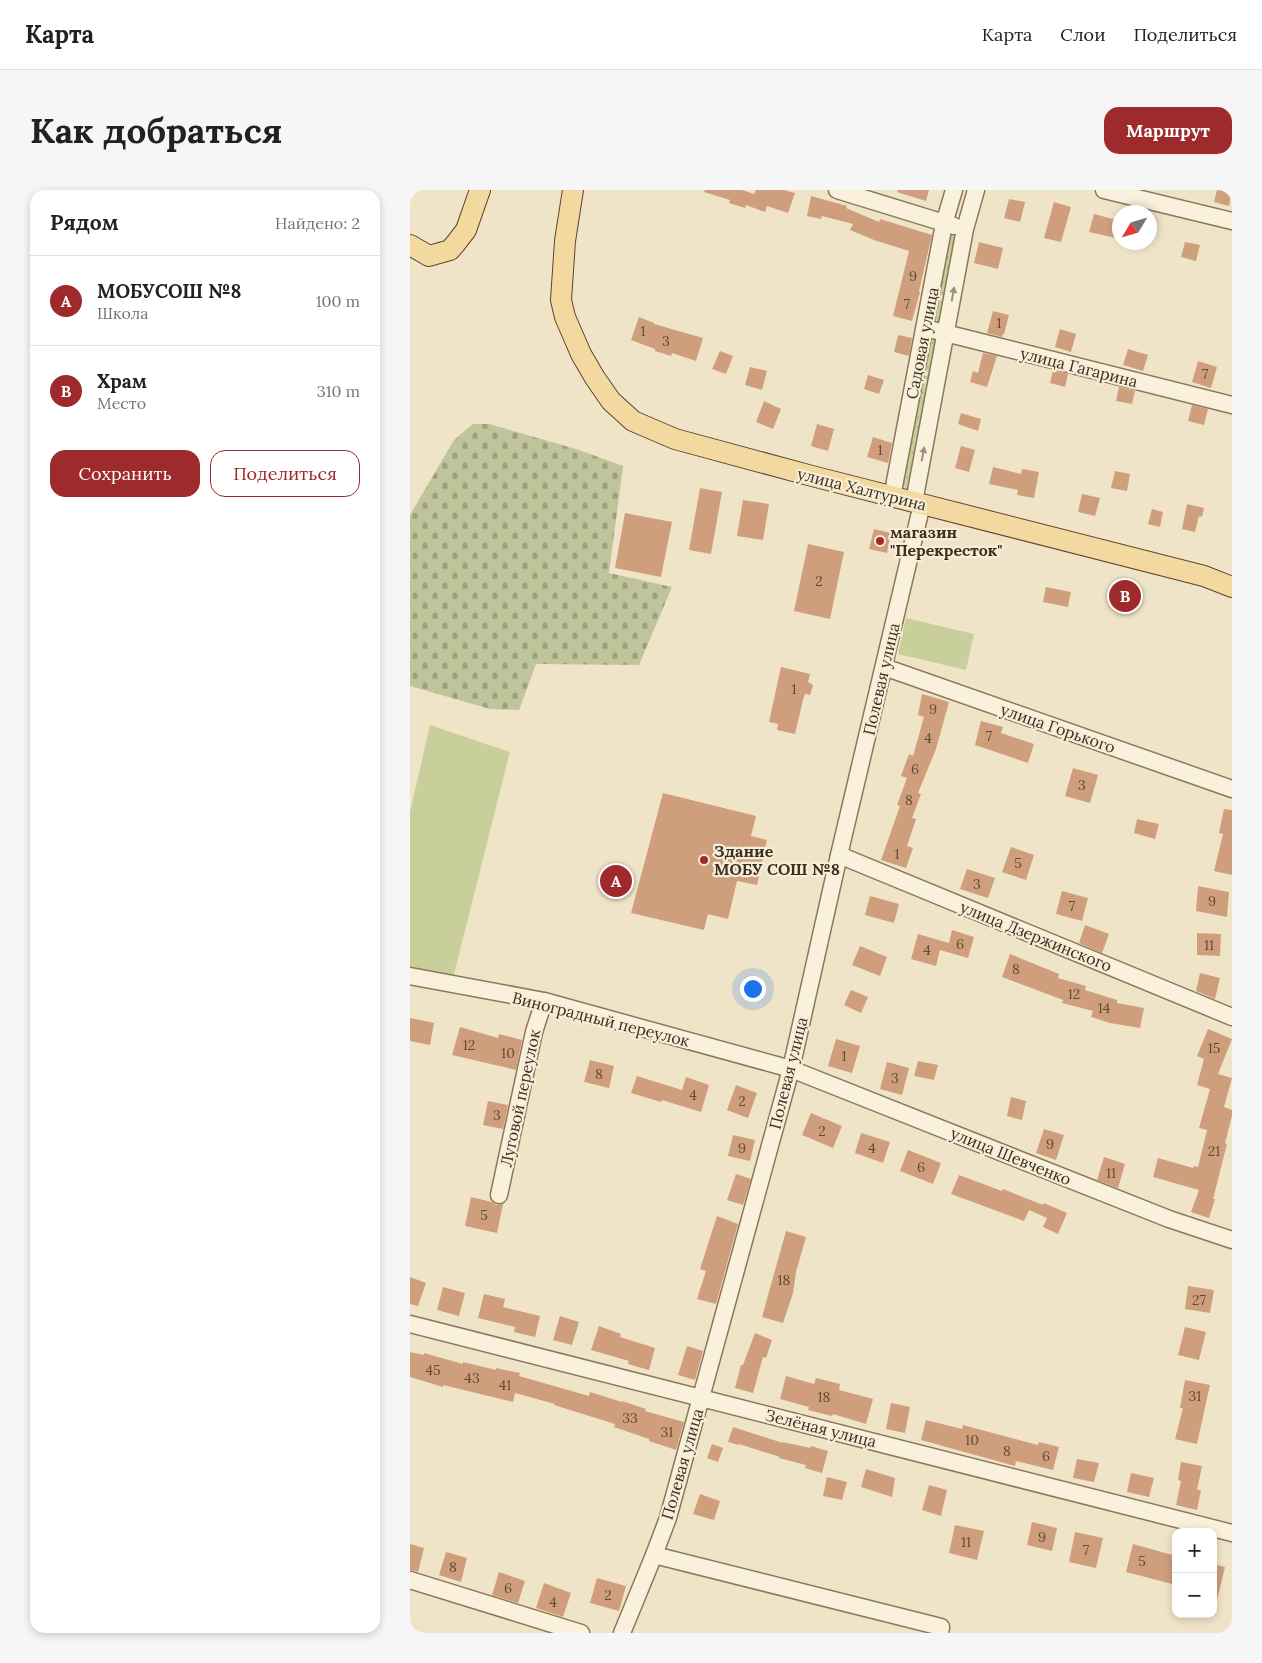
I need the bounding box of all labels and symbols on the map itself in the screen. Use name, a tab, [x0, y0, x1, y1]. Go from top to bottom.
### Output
north arrow	[1112, 205, 1157, 250]
house number: 9	[909, 267, 917, 285]
street label: Садовая улица	[901, 285, 943, 401]
one-way arrow	[949, 286, 957, 302]
house number: 7	[904, 295, 911, 313]
house number: 1	[996, 314, 1002, 332]
house number: 1	[640, 322, 646, 340]
house number: 3	[662, 332, 670, 350]
street label: улица Гагарина	[1018, 343, 1140, 391]
house number: 7	[1202, 365, 1209, 383]
house number: 1	[877, 441, 883, 459]
one-way arrow	[919, 447, 927, 462]
street label: улица Халтурина	[795, 463, 929, 515]
place label: магазин "Перекресток"	[890, 522, 1002, 560]
marker: магазин "Перекресток"	[874, 535, 886, 547]
house number: 2	[815, 572, 823, 590]
pin: B	[1109, 577, 1141, 615]
street label: Полевая улица	[858, 621, 904, 737]
house number: 1	[791, 680, 797, 698]
street label: улица Горького	[998, 699, 1118, 757]
house number: 9	[929, 700, 937, 718]
house number: 7	[986, 727, 993, 745]
house number: 4	[924, 729, 932, 747]
house number: 6	[911, 760, 919, 778]
house number: 3	[1078, 776, 1086, 794]
house number: 8	[905, 791, 913, 809]
place label: Здание МОБУ СОШ №8	[714, 841, 840, 879]
house number: 1	[894, 845, 900, 863]
marker: Здание МОБУ СОШ №8	[698, 854, 710, 866]
house number: 5	[1014, 854, 1022, 872]
pin: A	[600, 862, 632, 900]
house number: 3	[973, 875, 981, 893]
house number: 9	[1208, 892, 1216, 910]
street label: улица Дзержинского	[957, 896, 1115, 976]
house number: 7	[1069, 897, 1076, 915]
house number: 6	[956, 935, 964, 953]
house number: 11	[1204, 936, 1214, 954]
house number: 4	[923, 941, 931, 959]
house number: 8	[1012, 960, 1020, 978]
your location	[740, 976, 766, 1002]
house number: 12	[1068, 985, 1080, 1003]
street label: Виноградный переулок	[510, 987, 692, 1051]
house number: 14	[1098, 999, 1111, 1017]
street label: Полевая улица	[764, 1015, 812, 1131]
street label: Луговой переулок	[496, 1027, 544, 1169]
house number: 12	[463, 1036, 475, 1054]
house number: 15	[1208, 1039, 1220, 1057]
house number: 10	[501, 1044, 515, 1062]
house number: 1	[841, 1047, 847, 1065]
house number: 8	[595, 1065, 603, 1083]
house number: 3	[891, 1069, 899, 1087]
house number: 4	[689, 1086, 697, 1104]
house number: 2	[738, 1092, 746, 1110]
house number: 3	[493, 1106, 501, 1124]
house number: 2	[818, 1122, 826, 1140]
street label: улица Шевченко	[948, 1123, 1074, 1189]
house number: 9	[1046, 1135, 1054, 1153]
house number: 9	[738, 1139, 746, 1157]
house number: 4	[868, 1139, 876, 1157]
house number: 21	[1208, 1142, 1220, 1160]
house number: 6	[917, 1158, 925, 1176]
house number: 11	[1106, 1164, 1116, 1182]
house number: 5	[480, 1206, 488, 1224]
house number: 18	[778, 1271, 791, 1289]
house number: 27	[1192, 1291, 1207, 1309]
house number: 45	[425, 1361, 441, 1379]
house number: 43	[464, 1369, 480, 1387]
house number: 41	[499, 1376, 511, 1394]
house number: 31	[1189, 1387, 1201, 1405]
house number: 18	[818, 1388, 831, 1406]
street label: Зелёная улица	[763, 1405, 879, 1451]
street label: Полевая улица	[657, 1406, 707, 1522]
house number: 33	[622, 1409, 638, 1427]
house number: 31	[661, 1423, 673, 1441]
house number: 10	[965, 1431, 979, 1449]
house number: 8	[1003, 1442, 1011, 1460]
house number: 6	[1042, 1447, 1050, 1465]
house number: 9	[1038, 1528, 1046, 1546]
house number: 11	[961, 1533, 971, 1551]
house number: 7	[1083, 1541, 1090, 1559]
house number: 5	[1138, 1552, 1146, 1570]
house number: 8	[449, 1558, 457, 1576]
house number: 6	[504, 1579, 512, 1597]
house number: 2	[604, 1586, 612, 1604]
house number: 4	[549, 1593, 557, 1611]

